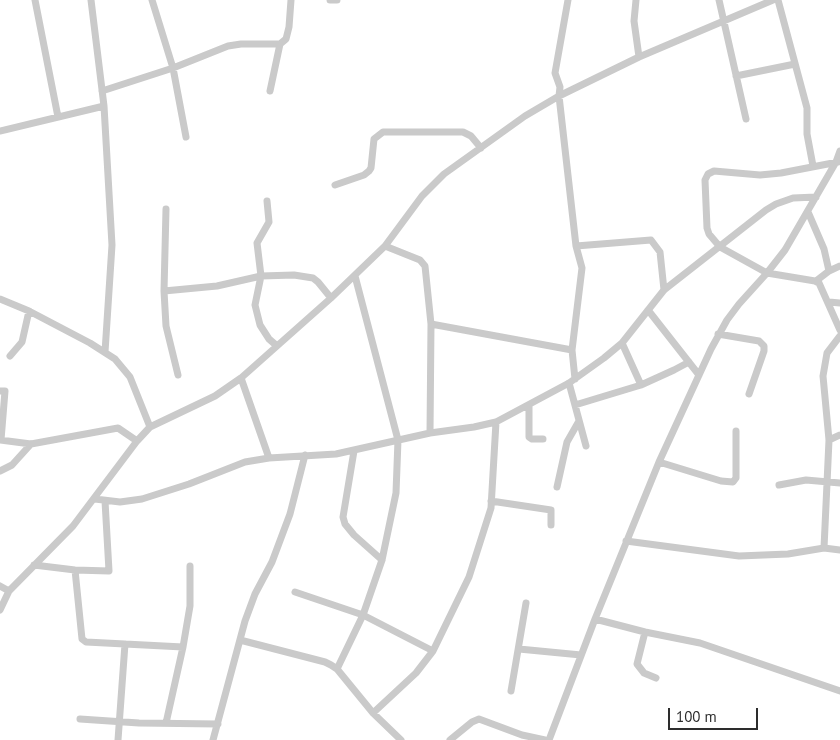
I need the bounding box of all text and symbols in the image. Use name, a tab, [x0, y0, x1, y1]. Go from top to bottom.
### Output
scale bar	[670, 698, 760, 730]
text: 100 m	[676, 707, 717, 726]

